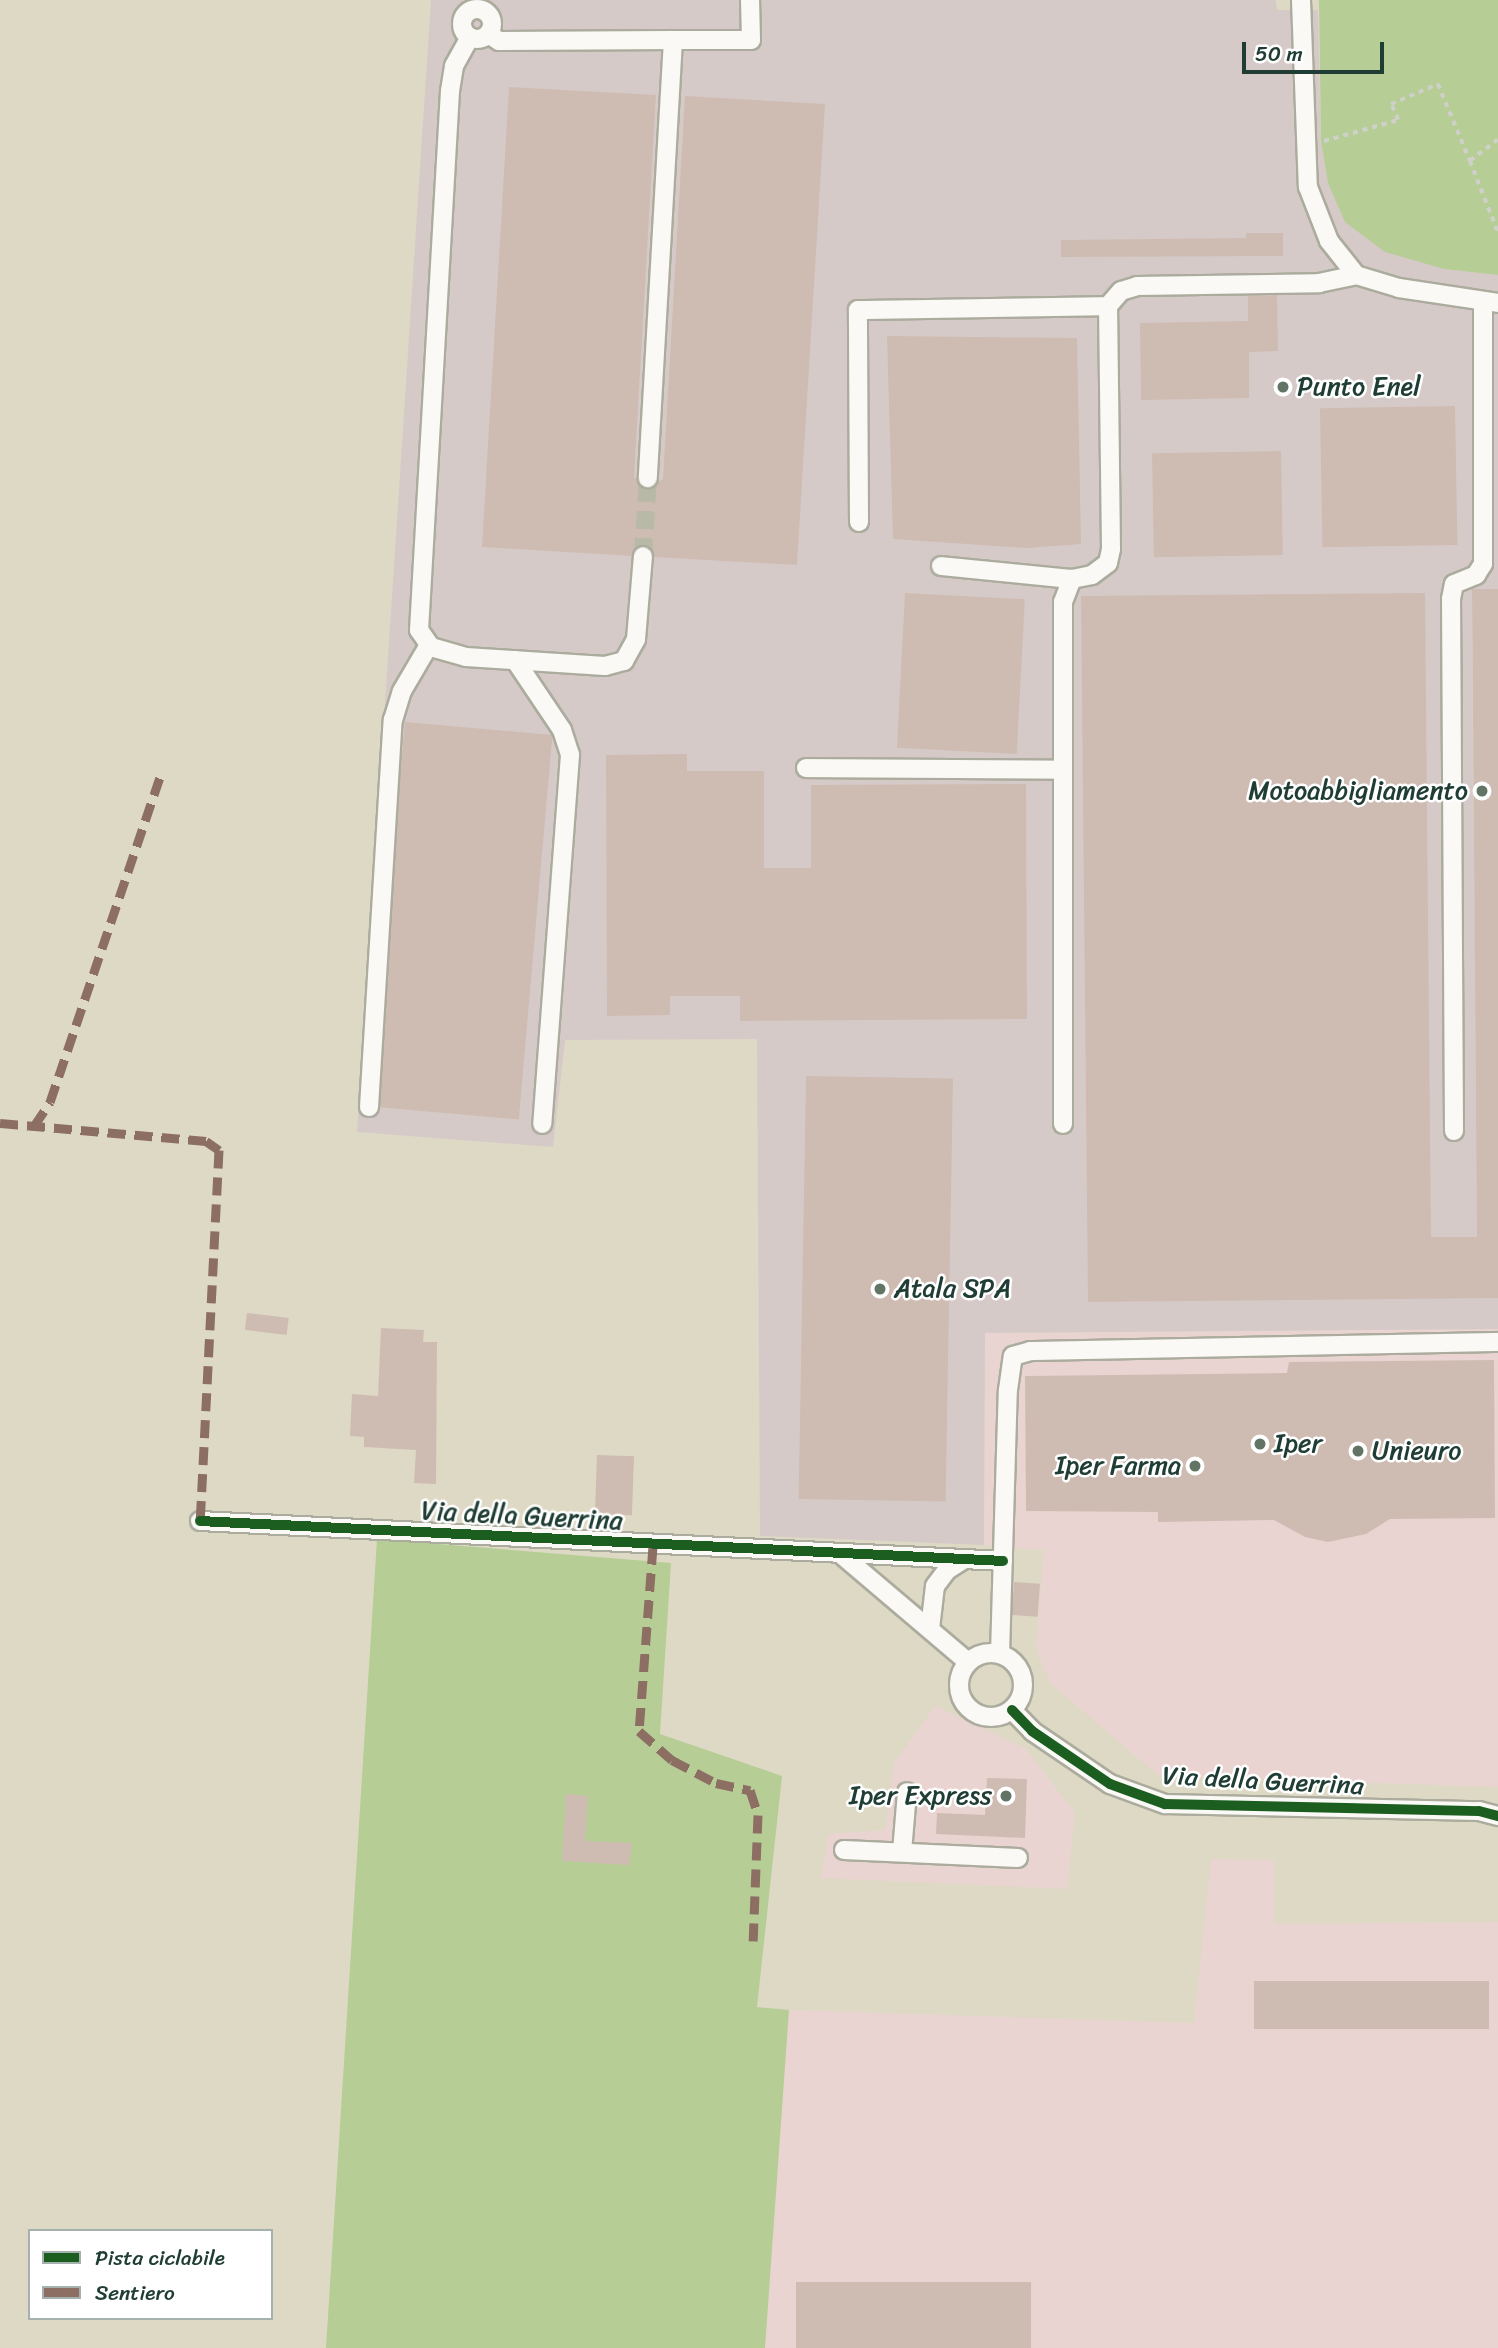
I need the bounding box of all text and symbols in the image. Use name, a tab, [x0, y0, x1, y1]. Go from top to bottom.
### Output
scale bar	[1246, 28, 1388, 72]
text: 50 m	[1255, 35, 1303, 73]
place label: Punto Enel	[1297, 371, 1421, 403]
marker: Punto Enel	[1275, 379, 1291, 395]
place label: Motoabbigliamento	[1248, 775, 1468, 807]
marker: Motoabbigliamento	[1474, 783, 1490, 799]
place label: Atala SPA	[894, 1273, 1011, 1305]
marker: Atala SPA	[872, 1281, 888, 1297]
place label: Iper	[1274, 1428, 1322, 1460]
place label: Unieuro	[1372, 1435, 1462, 1467]
marker: Iper	[1252, 1436, 1268, 1452]
marker: Unieuro	[1350, 1443, 1366, 1459]
place label: Iper Farma	[1055, 1450, 1181, 1482]
marker: Iper Farma	[1187, 1458, 1203, 1474]
street label: Via della Guerrina	[420, 1495, 624, 1537]
street label: Via della Guerrina	[1161, 1760, 1365, 1802]
place label: Iper Express	[848, 1780, 992, 1812]
marker: Iper Express	[998, 1788, 1014, 1804]
legend	[28, 2229, 273, 2320]
text: Pista ciclabile	[95, 2239, 225, 2277]
text: Sentiero	[95, 2274, 175, 2312]

